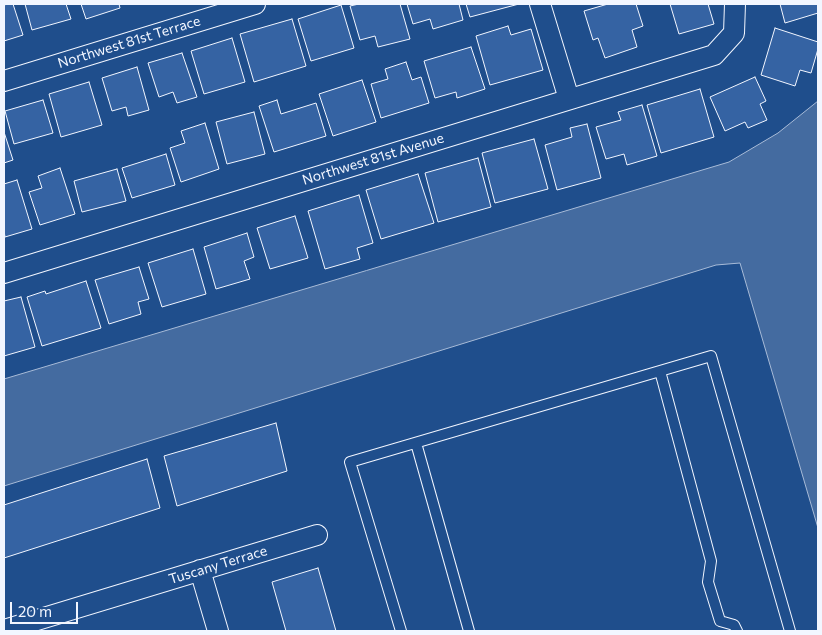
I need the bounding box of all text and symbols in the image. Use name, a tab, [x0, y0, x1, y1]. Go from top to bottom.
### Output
street label: Northwest 81st Terrace	[56, 12, 202, 72]
street label: Northwest 81st Avenue	[300, 129, 446, 189]
street label: Tuscany Terrace	[167, 542, 269, 588]
scale bar	[12, 592, 80, 624]
text: 20 m	[18, 602, 52, 620]

